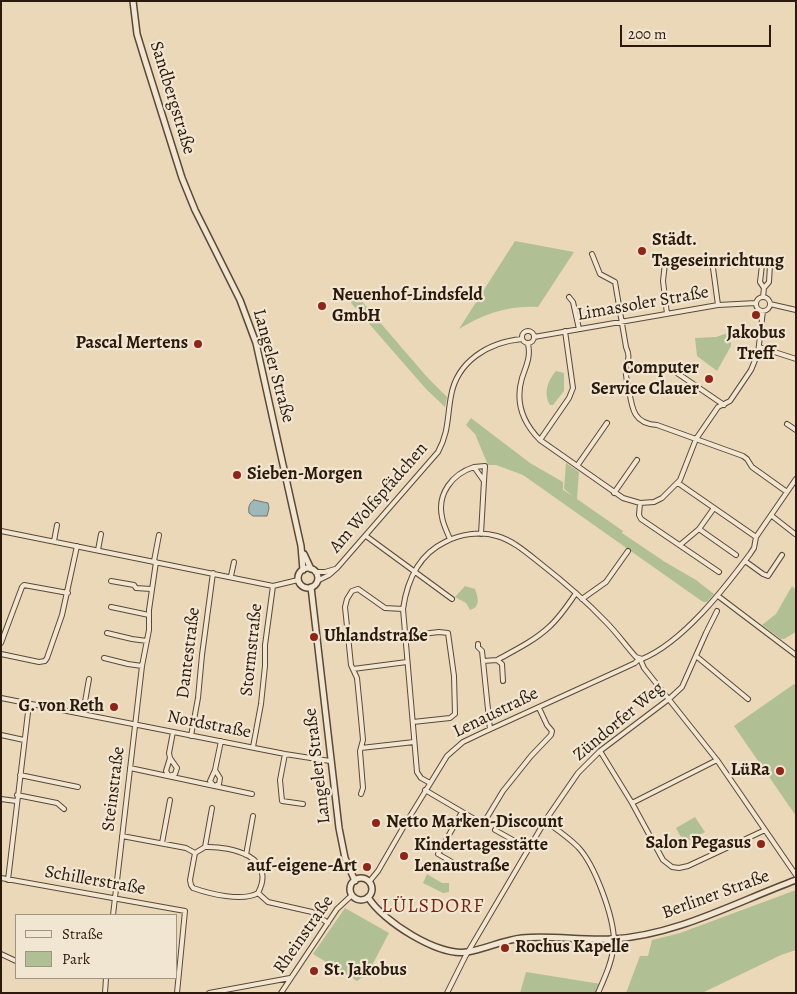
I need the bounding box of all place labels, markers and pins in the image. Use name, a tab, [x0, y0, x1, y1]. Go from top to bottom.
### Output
place label: Städt. Tageseinrichtung	[652, 230, 784, 272]
marker: Städt. Tageseinrichtung	[636, 245, 648, 257]
place label: Neuenhof-Lindsfeld GmbH	[332, 285, 483, 328]
marker: Neuenhof-Lindsfeld GmbH	[316, 300, 328, 312]
marker: Jakobus Treff	[750, 309, 762, 321]
place label: Jakobus Treff	[727, 323, 785, 366]
place label: Pascal Mertens	[75, 333, 188, 355]
marker: Pascal Mertens	[192, 338, 204, 350]
place label: Computer Service Clauer	[591, 358, 699, 400]
marker: Computer Service Clauer	[703, 373, 715, 385]
place label: Sieben-Morgen	[247, 464, 363, 486]
marker: Sieben-Morgen	[231, 469, 243, 481]
place label: Uhlandstraße	[324, 626, 428, 648]
marker: Uhlandstraße	[308, 631, 320, 643]
place label: G. von Reth	[18, 696, 104, 718]
marker: G. von Reth	[108, 701, 120, 713]
place label: LüRa	[731, 760, 770, 782]
marker: LüRa	[774, 765, 786, 777]
place label: Netto Marken-Discount	[386, 812, 563, 834]
marker: Netto Marken-Discount	[370, 817, 382, 829]
place label: Salon Pegasus	[646, 833, 751, 855]
place label: Kindertagesstätte Lenaustraße	[414, 835, 548, 878]
marker: Salon Pegasus	[755, 838, 767, 850]
marker: Kindertagesstätte Lenaustraße	[398, 850, 410, 862]
place label: auf-eigene-Art	[247, 856, 357, 878]
marker: auf-eigene-Art	[361, 861, 373, 873]
place label: Rochus Kapelle	[515, 937, 629, 959]
marker: Rochus Kapelle	[499, 942, 511, 954]
place label: St. Jakobus	[324, 960, 407, 982]
marker: St. Jakobus	[308, 965, 320, 977]

